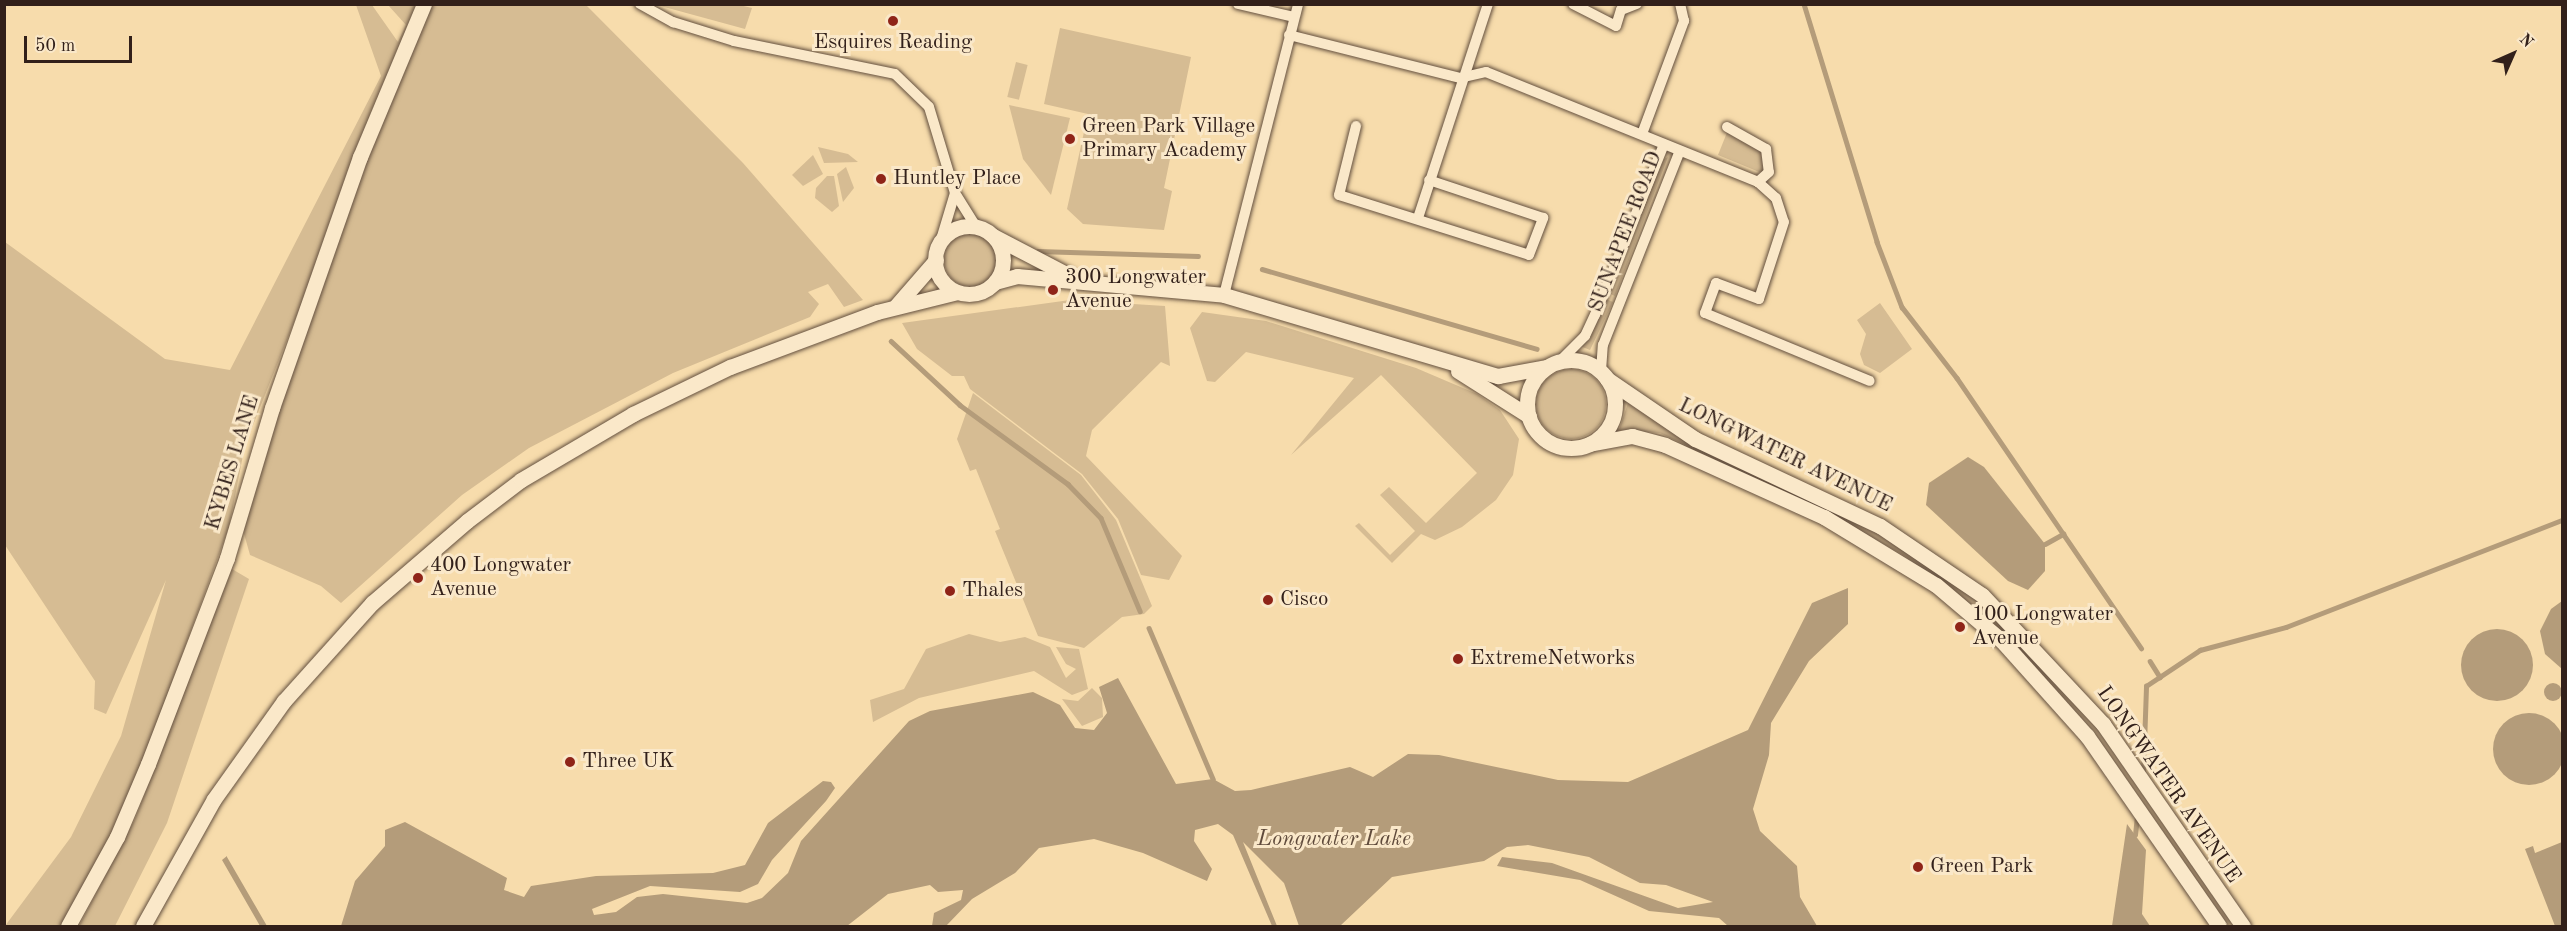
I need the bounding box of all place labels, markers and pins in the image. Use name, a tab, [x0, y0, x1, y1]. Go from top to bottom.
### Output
marker: Esquires Reading	[886, 14, 900, 28]
place label: Esquires Reading	[814, 30, 972, 56]
place label: Green Park Village Primary Academy	[1082, 114, 1255, 164]
marker: Green Park Village Primary Academy	[1063, 132, 1077, 146]
place label: Huntley Place	[893, 166, 1021, 192]
marker: Huntley Place	[874, 172, 888, 186]
place label: 300 Longwater Avenue	[1065, 265, 1206, 315]
marker: 300 Longwater Avenue	[1046, 283, 1060, 297]
place label: 400 Longwater Avenue	[430, 553, 571, 603]
marker: 400 Longwater Avenue	[411, 571, 425, 585]
place label: Thales	[962, 578, 1023, 604]
marker: Thales	[943, 584, 957, 598]
place label: Cisco	[1280, 587, 1328, 613]
marker: Cisco	[1261, 593, 1275, 607]
place label: 100 Longwater Avenue	[1972, 602, 2113, 652]
marker: 100 Longwater Avenue	[1953, 620, 1967, 634]
place label: ExtremeNetworks	[1470, 646, 1635, 672]
marker: ExtremeNetworks	[1451, 652, 1465, 666]
place label: Three UK	[582, 749, 674, 775]
marker: Three UK	[563, 755, 577, 769]
place label: Green Park	[1930, 854, 2034, 880]
marker: Green Park	[1911, 860, 1925, 874]

